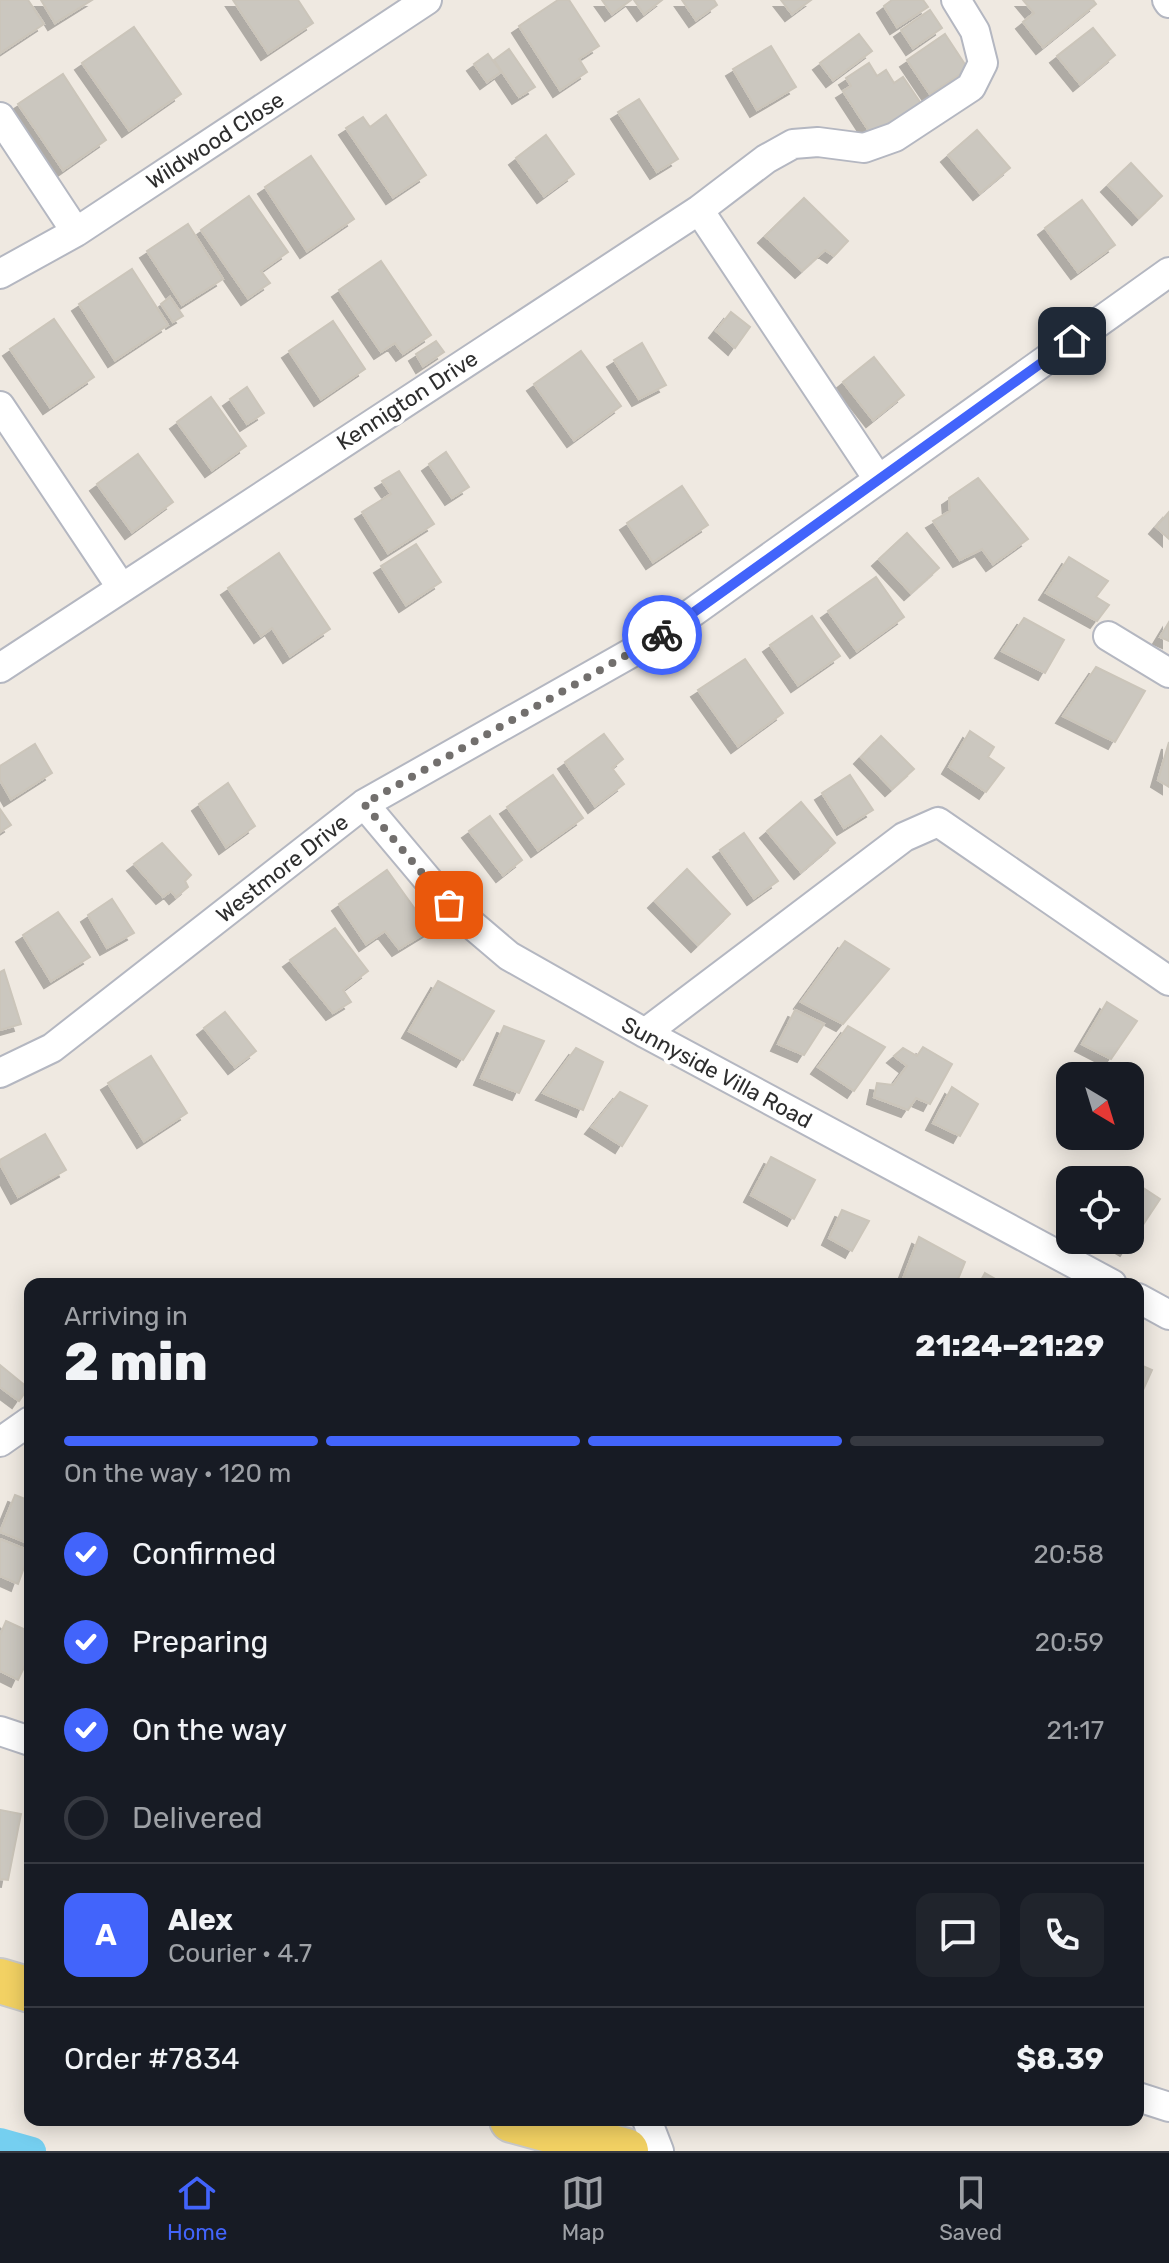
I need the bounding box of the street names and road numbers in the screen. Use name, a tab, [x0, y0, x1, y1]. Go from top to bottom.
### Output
street label: Wildwood Close	[141, 86, 289, 195]
street label: Kennigton Drive	[332, 345, 483, 456]
street label: Westmore Drive	[211, 808, 354, 928]
street label: Sunnyside Villa Road	[617, 1011, 817, 1134]

